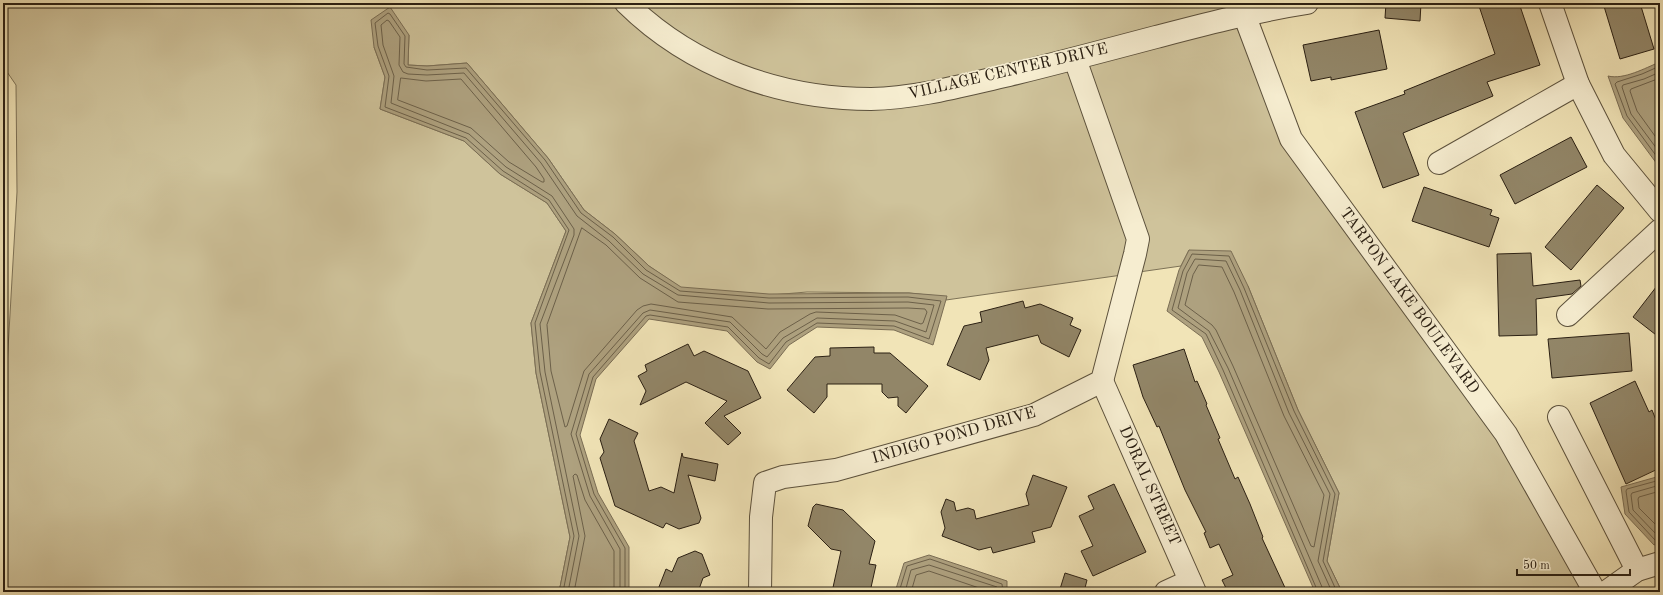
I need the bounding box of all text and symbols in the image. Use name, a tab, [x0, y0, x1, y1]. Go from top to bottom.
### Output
street label: VILLAGE CENTER DRIVE	[906, 41, 1110, 103]
street label: TARPON LAKE BOULEVARD	[1336, 205, 1482, 397]
street label: INDIGO POND DRIVE	[870, 405, 1038, 467]
street label: DORAL STREET	[1115, 424, 1183, 548]
scale bar	[1517, 551, 1630, 577]
text: 50 m	[1523, 559, 1550, 572]

